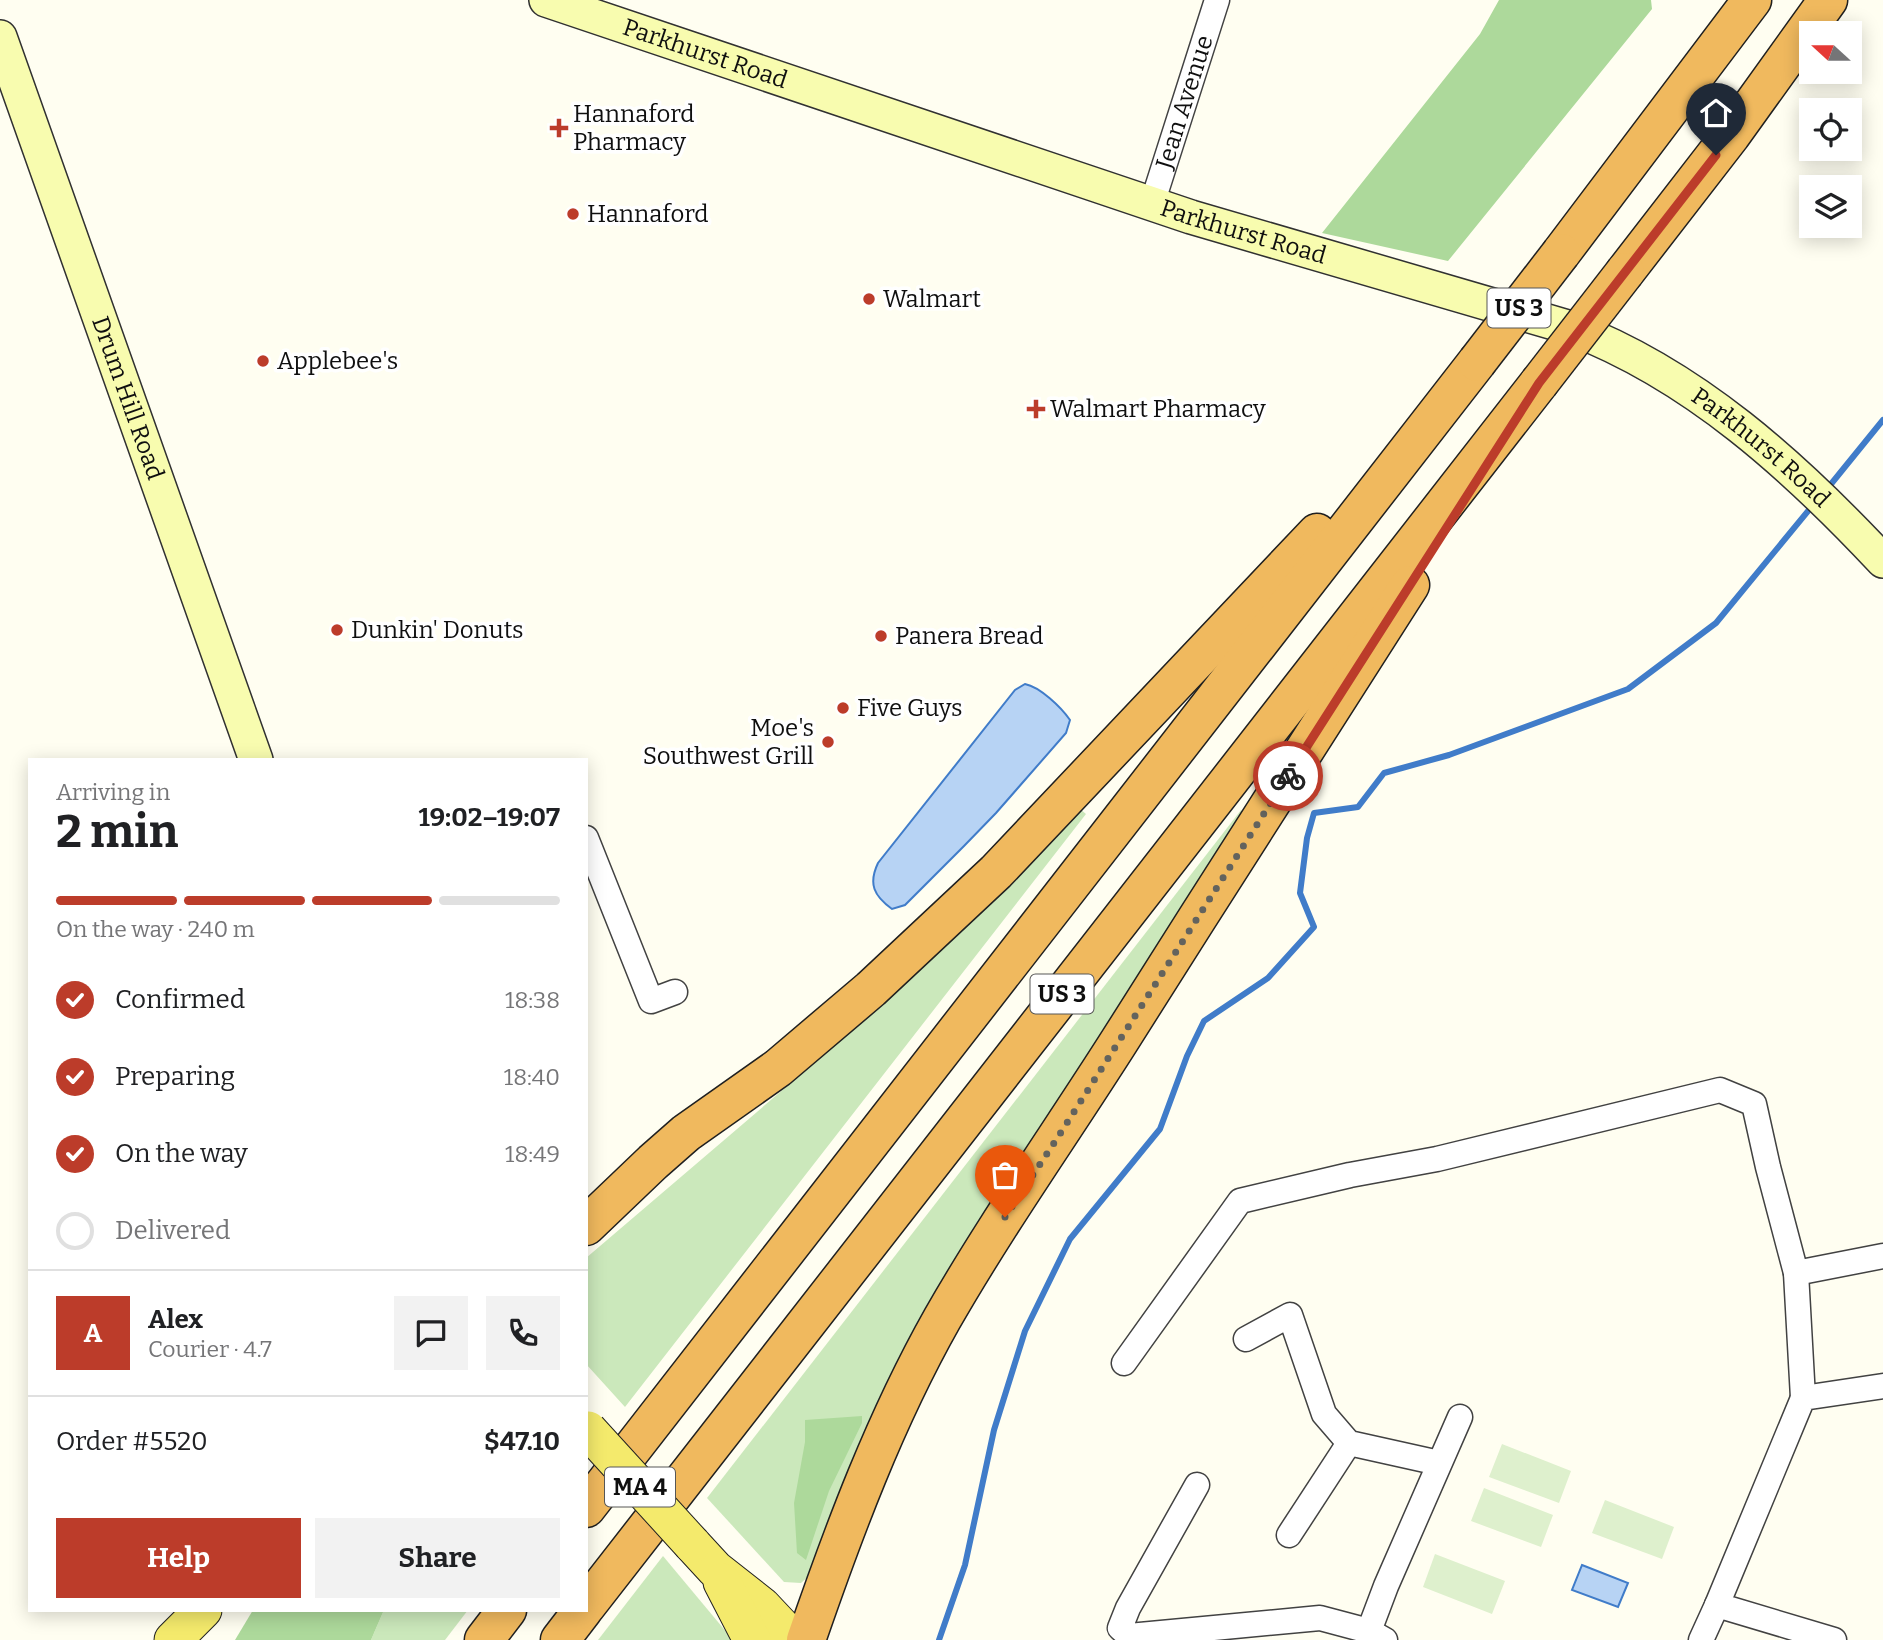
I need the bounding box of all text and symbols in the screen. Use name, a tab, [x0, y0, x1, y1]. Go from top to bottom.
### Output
street label: Parkhurst Road	[619, 13, 791, 94]
north arrow	[1799, 21, 1862, 84]
map controls	[1799, 21, 1862, 238]
street label: Jean Avenue	[1150, 32, 1219, 173]
pin	[1686, 83, 1746, 155]
icon: home	[1697, 94, 1735, 132]
button: locate	[1799, 98, 1862, 161]
place label: Hannaford Pharmacy	[573, 100, 695, 156]
marker: Hannaford Pharmacy	[551, 120, 567, 136]
button: layers	[1799, 175, 1862, 238]
street label: Parkhurst Road	[1157, 194, 1330, 270]
place label: Hannaford	[587, 200, 709, 228]
marker: Hannaford	[565, 206, 581, 222]
place label: Walmart	[883, 285, 981, 313]
road number: US 3	[1488, 288, 1550, 328]
marker: Walmart	[861, 291, 877, 307]
street label: Drum Hill Road	[86, 313, 170, 483]
place label: Applebee's	[277, 347, 398, 375]
marker: Applebee's	[255, 353, 271, 369]
street label: Parkhurst Road	[1686, 382, 1836, 513]
place label: Walmart Pharmacy	[1050, 395, 1266, 423]
marker: Walmart Pharmacy	[1028, 401, 1044, 417]
place label: Dunkin' Donuts	[351, 616, 524, 644]
marker: Dunkin' Donuts	[329, 622, 345, 638]
place label: Panera Bread	[895, 622, 1043, 650]
marker: Panera Bread	[873, 628, 889, 644]
place label: Five Guys	[857, 694, 962, 722]
marker: Five Guys	[835, 700, 851, 716]
place label: Moe's Southwest Grill	[643, 714, 814, 770]
marker: Moe's Southwest Grill	[820, 734, 836, 750]
courier	[1253, 741, 1323, 811]
icon: bike	[1269, 757, 1307, 795]
text: Arriving in	[56, 778, 170, 806]
text: 19:02–19:07	[418, 802, 560, 833]
text: 2 min	[56, 804, 178, 859]
text: On the way · 240 m	[56, 915, 255, 943]
road number: US 3	[1030, 974, 1094, 1014]
icon: check	[56, 981, 94, 1019]
text: Confirmed	[115, 984, 245, 1015]
text: 18:38	[505, 986, 560, 1014]
icon: check	[56, 1058, 94, 1096]
text: Preparing	[115, 1061, 235, 1092]
text: 18:40	[504, 1063, 560, 1091]
icon: check	[56, 1135, 94, 1173]
text: On the way	[115, 1138, 248, 1169]
text: 18:49	[505, 1140, 560, 1168]
pin	[975, 1145, 1035, 1217]
icon: bag	[986, 1156, 1024, 1194]
text: Delivered	[115, 1215, 230, 1246]
button: chat	[394, 1296, 468, 1370]
button: phone	[486, 1296, 560, 1370]
text: Alex	[148, 1304, 203, 1335]
text: A	[84, 1318, 102, 1349]
text: Courier · 4.7	[148, 1335, 272, 1363]
text: Order #5520	[56, 1426, 208, 1457]
text: $47.10	[484, 1426, 560, 1457]
road number: MA 4	[605, 1468, 675, 1506]
button: Help	[56, 1518, 301, 1598]
button: Share	[315, 1518, 560, 1598]

